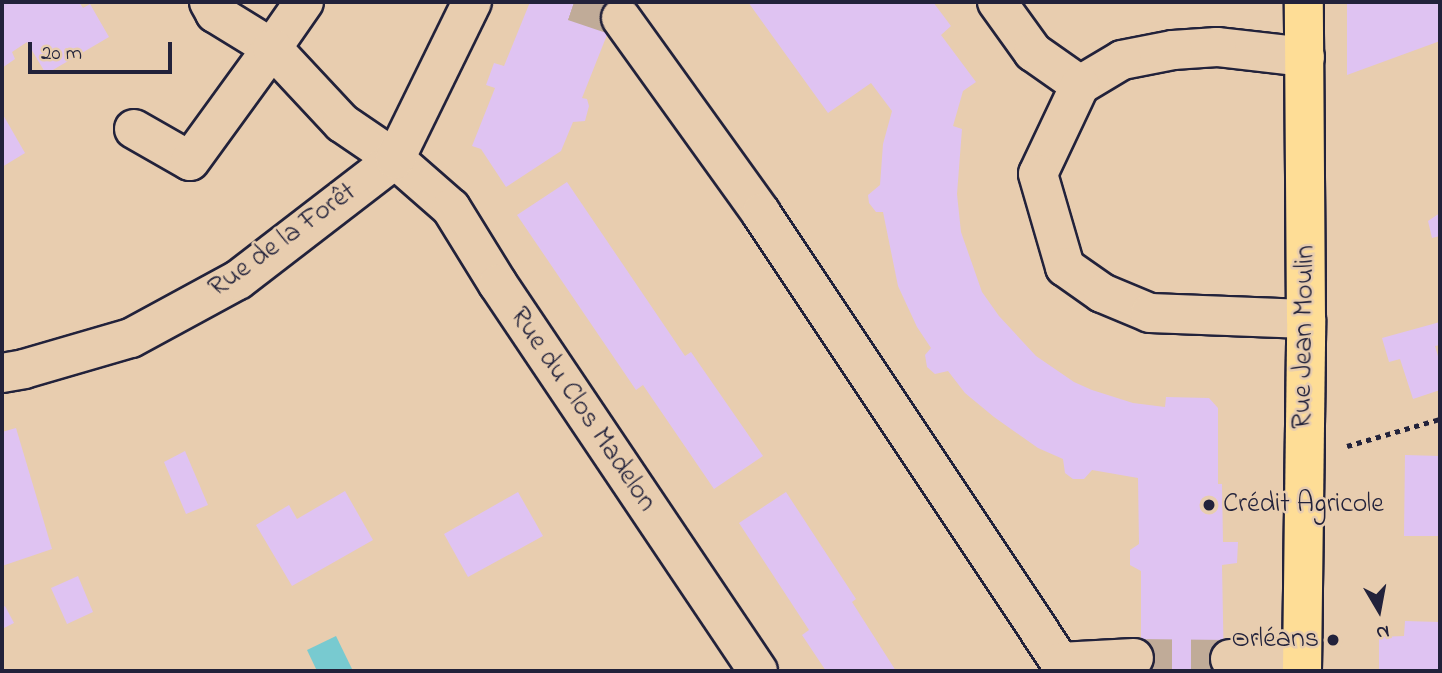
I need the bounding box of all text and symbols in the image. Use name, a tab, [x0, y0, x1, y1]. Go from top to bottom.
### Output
scale bar	[32, 28, 175, 72]
text: 20 m	[41, 39, 82, 69]
street label: Rue de la Forêt	[203, 176, 363, 306]
street label: Rue Jean Moulin	[1287, 245, 1323, 429]
street label: Rue du Clos Madelon	[501, 302, 663, 518]
place label: Crédit Agricole	[1223, 488, 1384, 522]
marker: Crédit Agricole	[1201, 497, 1217, 513]
north arrow	[1344, 575, 1414, 645]
text: N	[1374, 617, 1391, 646]
place label: Orléans	[1232, 623, 1319, 657]
marker: Orléans	[1325, 632, 1341, 648]

